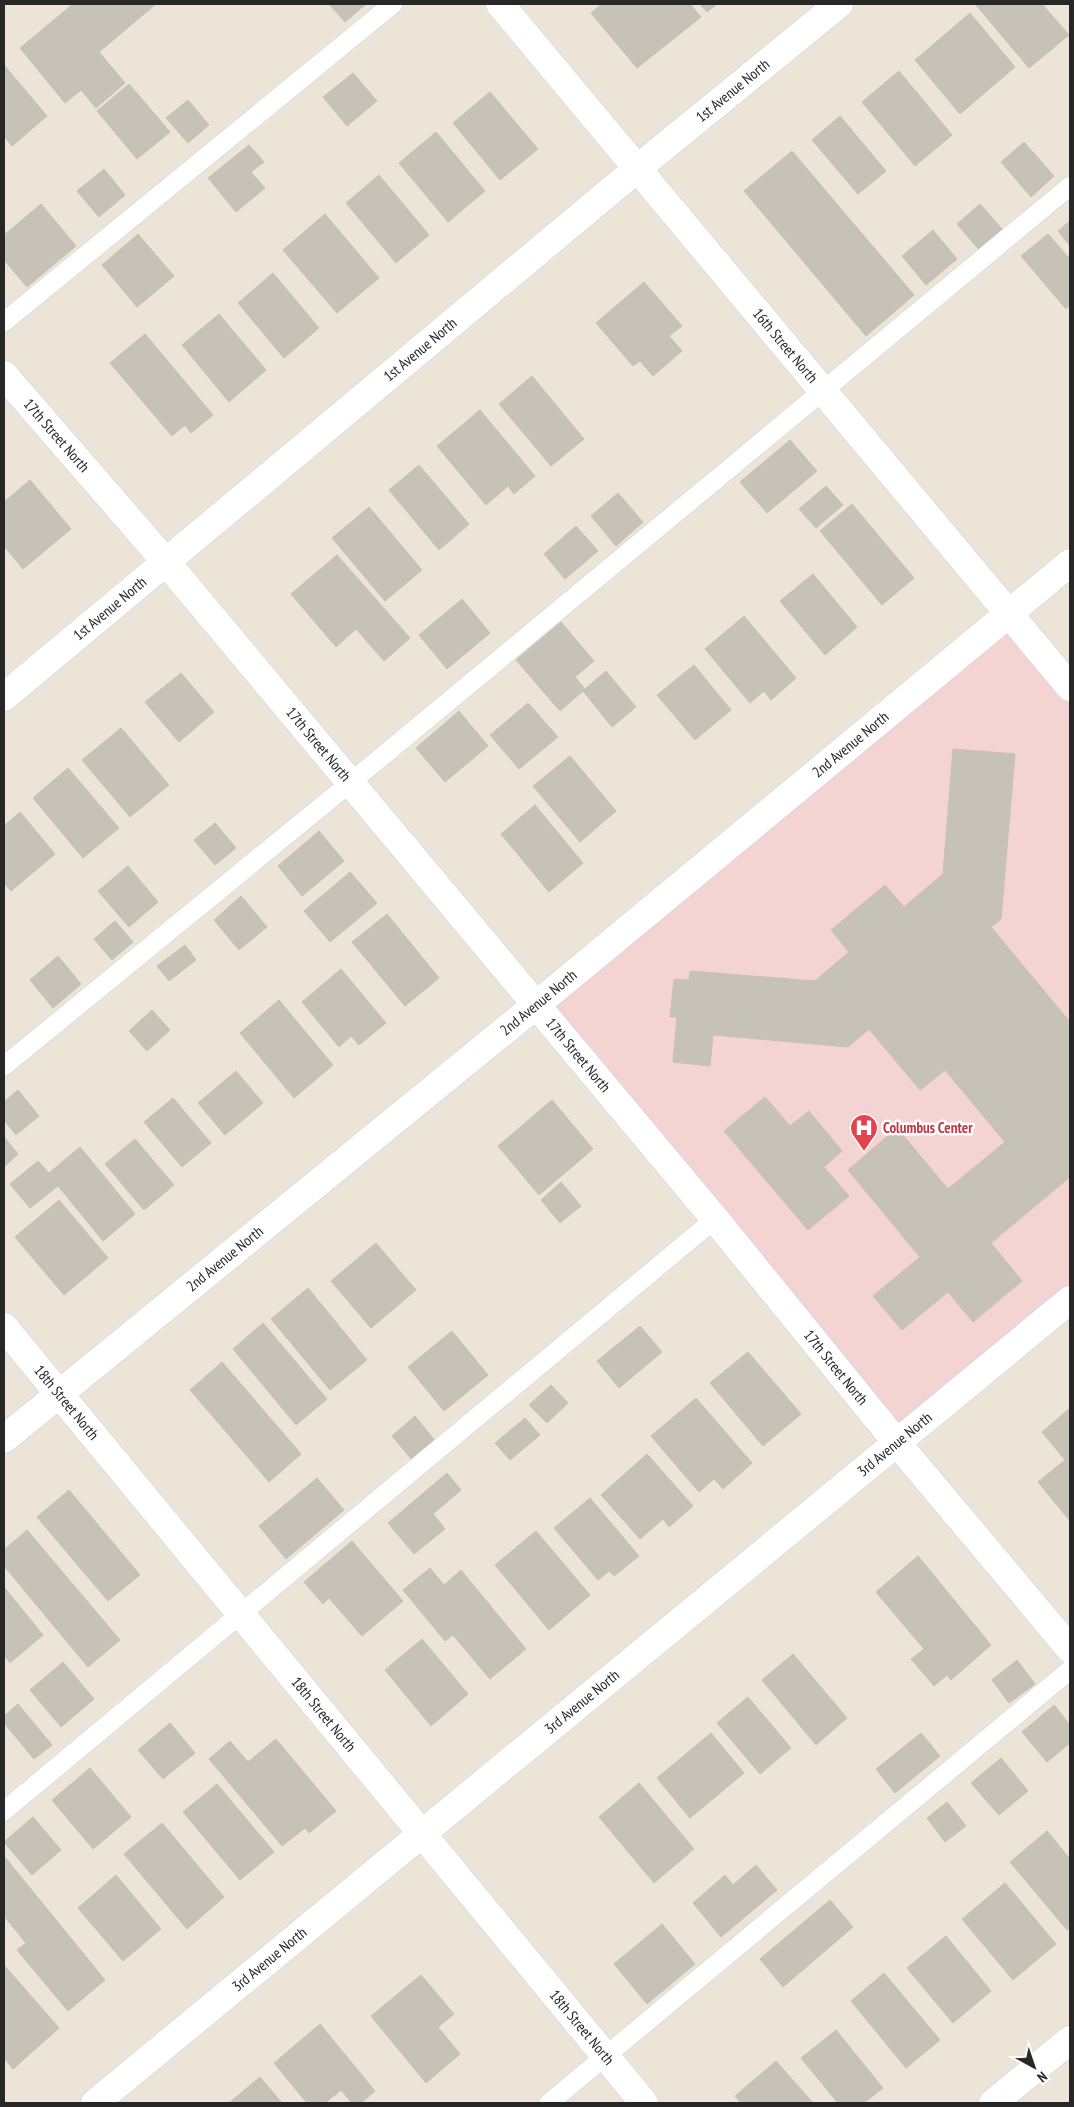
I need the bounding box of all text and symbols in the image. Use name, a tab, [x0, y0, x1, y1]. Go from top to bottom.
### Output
street label: 1st Avenue North	[692, 55, 773, 126]
street label: 16th Street North	[749, 304, 822, 387]
street label: 1st Avenue North	[379, 313, 460, 385]
street label: 17th Street North	[20, 394, 94, 476]
street label: 1st Avenue North	[69, 572, 150, 644]
street label: 17th Street North	[282, 703, 355, 785]
street label: 2nd Avenue North	[808, 707, 892, 781]
street label: 2nd Avenue North	[496, 965, 580, 1039]
street label: 17th Street North	[542, 1014, 615, 1096]
hospital icon: Columbus Center	[849, 1113, 879, 1152]
place label: Columbus Center	[883, 1118, 973, 1137]
street label: 2nd Avenue North	[182, 1222, 267, 1295]
street label: 17th Street North	[800, 1326, 872, 1409]
street label: 18th Street North	[30, 1361, 103, 1444]
street label: 3rd Avenue North	[853, 1408, 936, 1480]
street label: 3rd Avenue North	[541, 1665, 623, 1738]
street label: 18th Street North	[287, 1673, 360, 1755]
street label: 3rd Avenue North	[228, 1923, 310, 1995]
street label: 18th Street North	[546, 1986, 619, 2069]
north arrow	[1009, 2042, 1059, 2092]
text: N	[1034, 2068, 1051, 2086]

